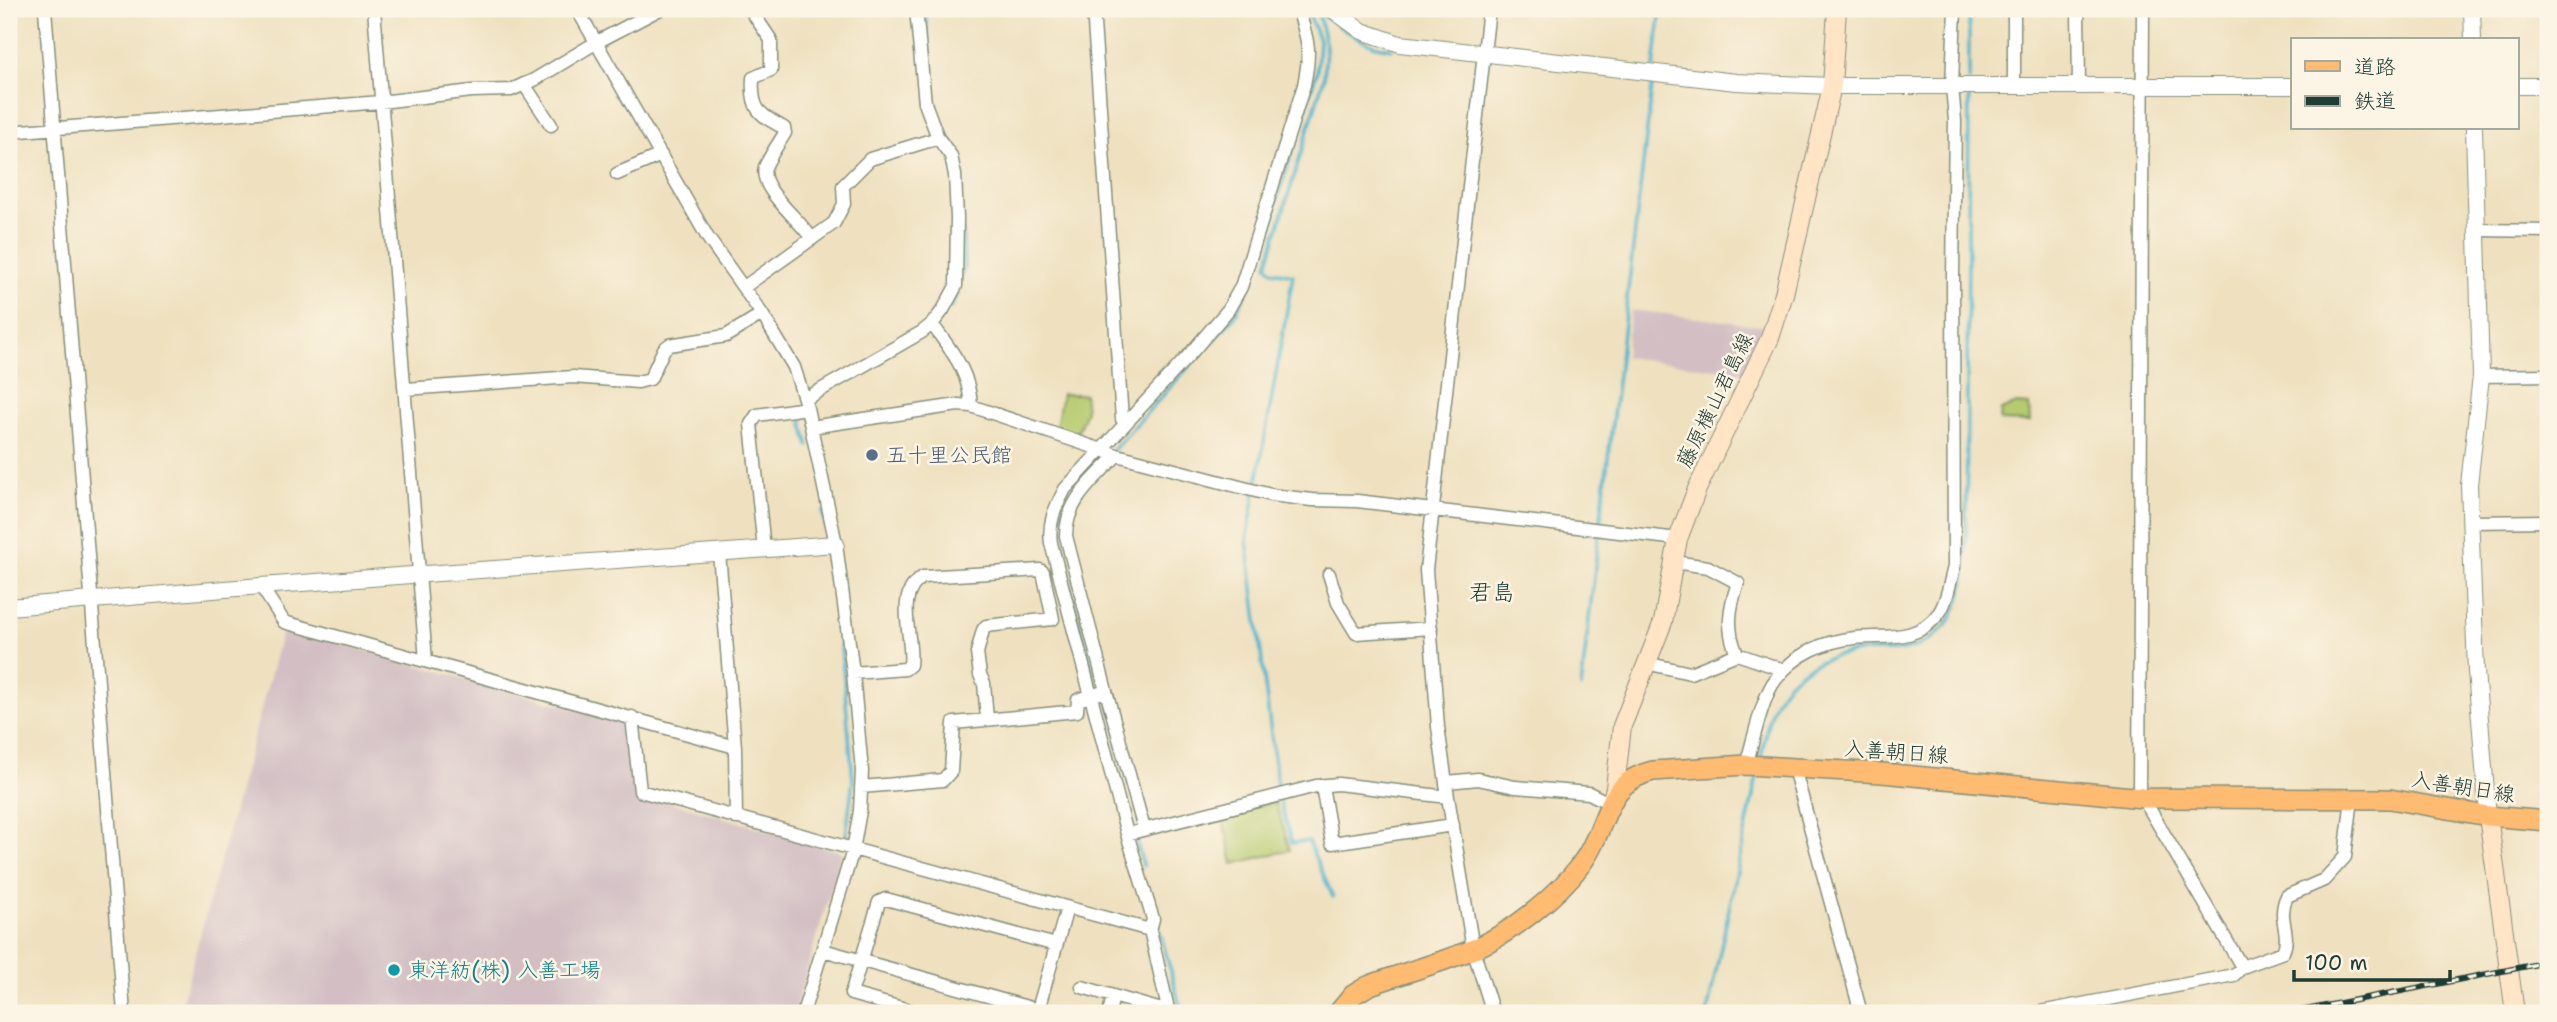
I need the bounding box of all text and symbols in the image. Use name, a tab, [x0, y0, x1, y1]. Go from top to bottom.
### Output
legend	[2291, 38, 2518, 130]
text: 道路	[2354, 53, 2396, 81]
text: 鉄道	[2354, 87, 2396, 115]
street label: 藤原横山君島線	[1670, 328, 1760, 472]
place label: 五十里公民館	[886, 441, 1012, 469]
marker: 五十里公民館	[864, 447, 880, 463]
district label: 君島	[1469, 577, 1515, 607]
street label: 入善朝日線	[1843, 734, 1949, 770]
street label: 入善朝日線	[2409, 765, 2517, 809]
scale bar	[2294, 938, 2450, 982]
text: 100 m	[2305, 949, 2368, 977]
place label: 東洋紡(株) 入善工場	[408, 956, 601, 984]
marker: 東洋紡(株) 入善工場	[386, 962, 402, 978]

